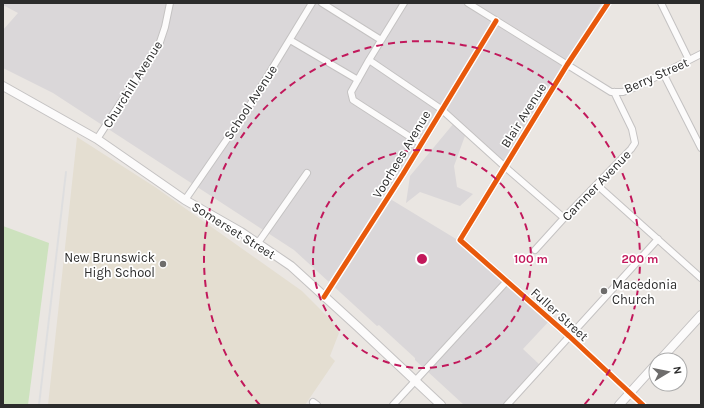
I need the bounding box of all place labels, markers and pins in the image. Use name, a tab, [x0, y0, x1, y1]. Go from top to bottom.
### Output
place label: New Brunswick High School	[64, 250, 155, 280]
centre of rings	[415, 252, 429, 266]
marker: New Brunswick High School	[158, 259, 168, 269]
place label: Macedonia Church	[612, 277, 677, 307]
marker: Macedonia Church	[599, 286, 609, 296]

